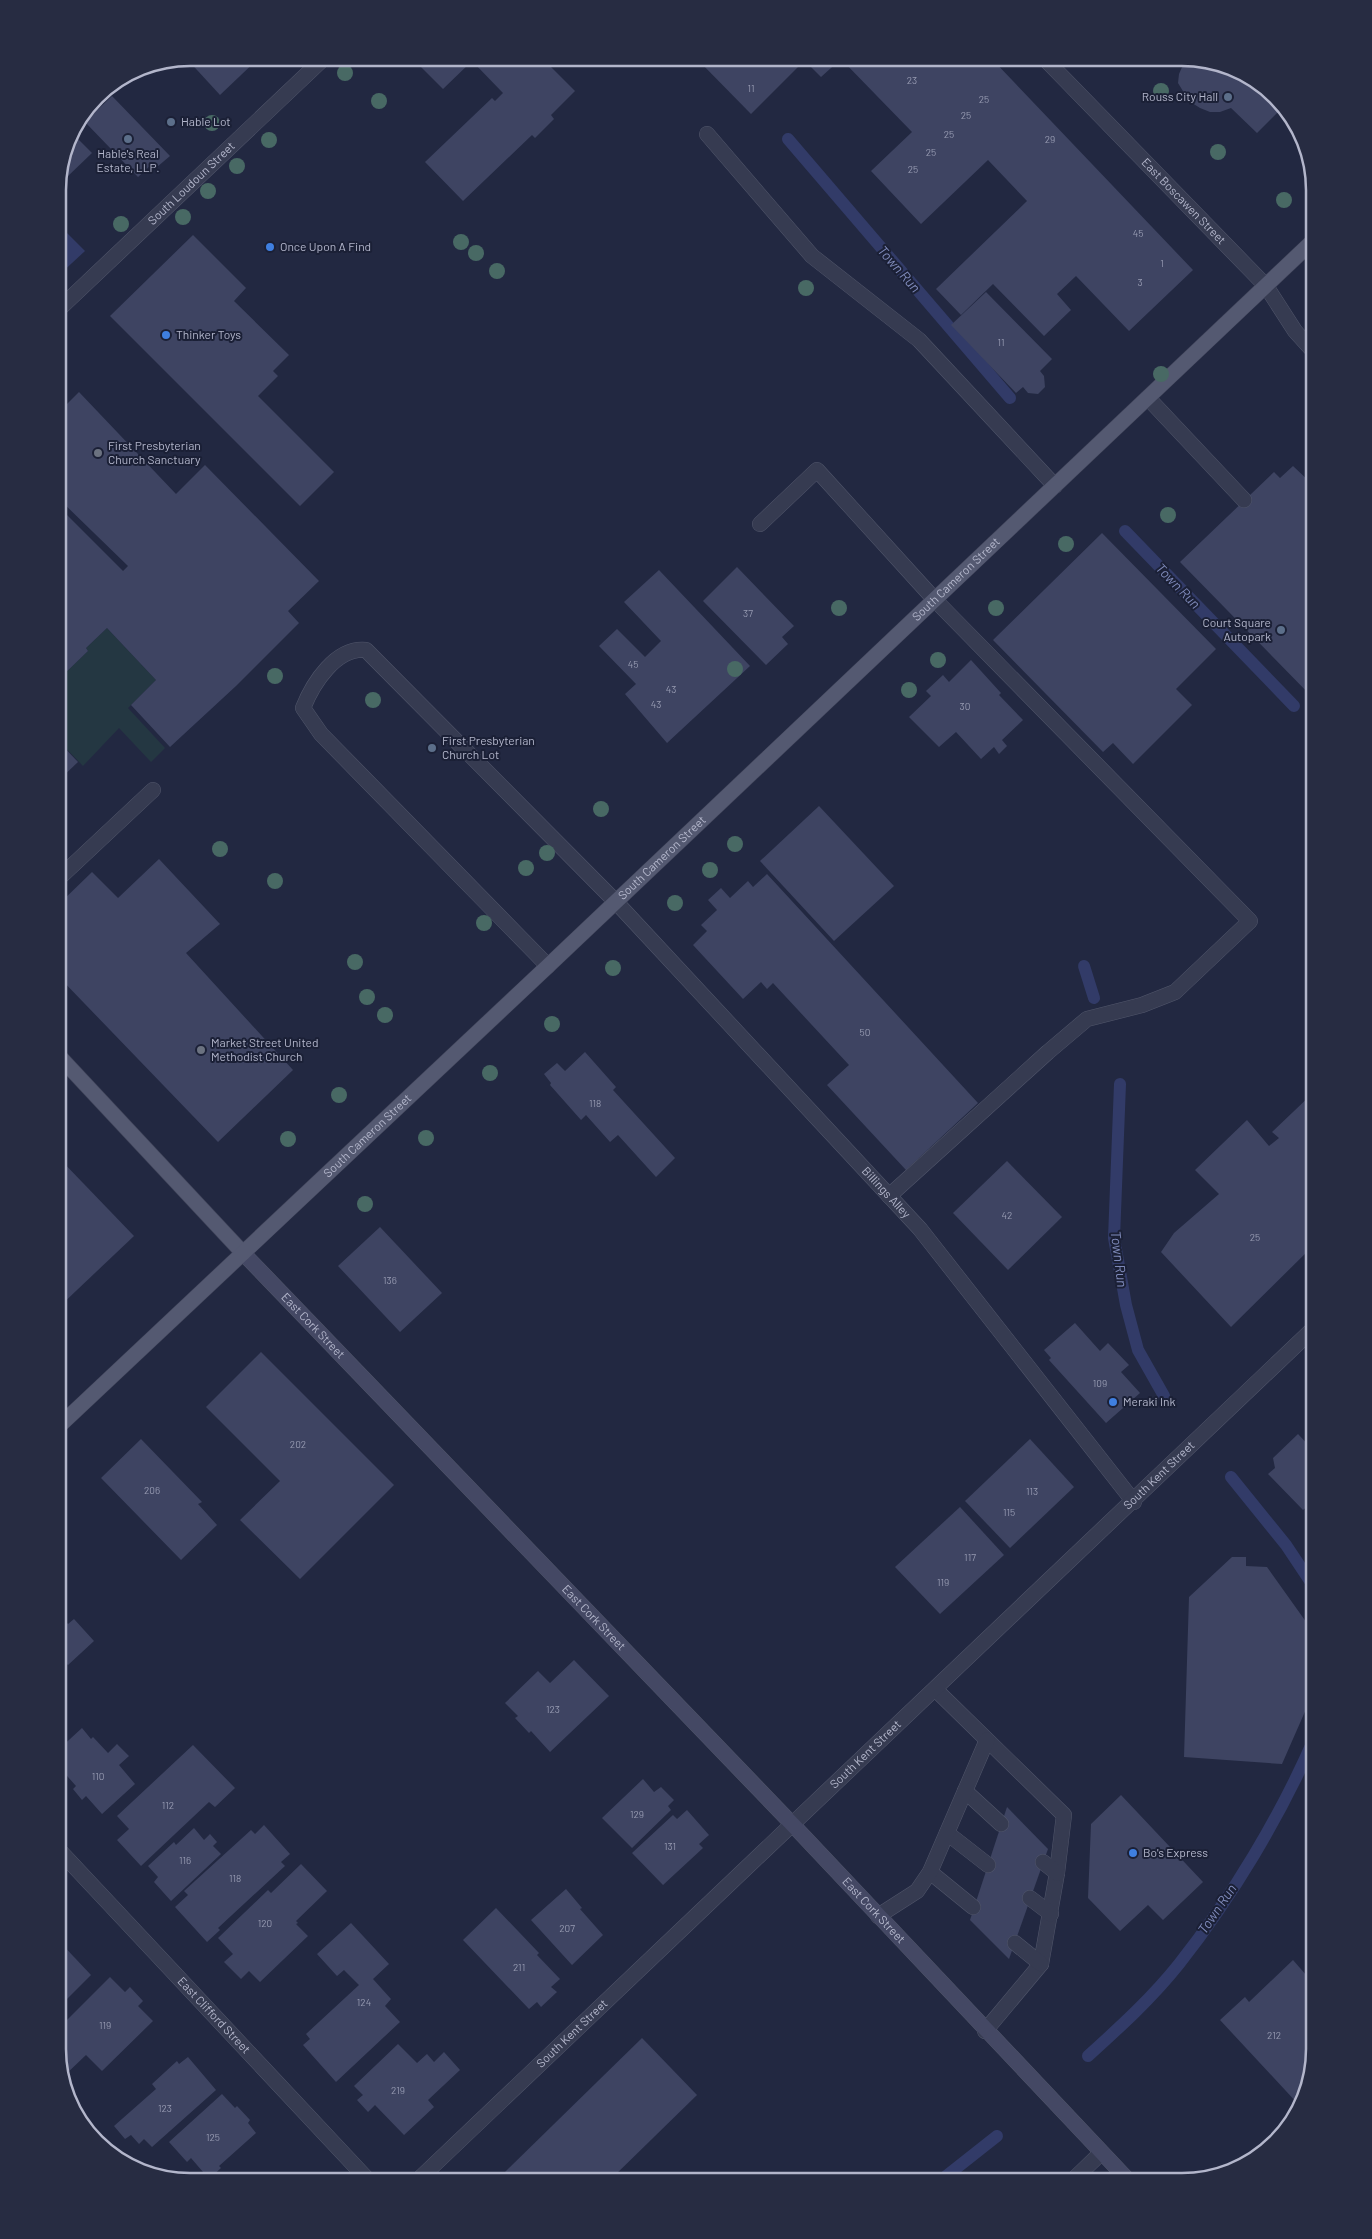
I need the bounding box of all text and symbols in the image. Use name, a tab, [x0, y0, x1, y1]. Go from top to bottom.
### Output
house number: 23	[907, 74, 917, 86]
house number: 11	[747, 82, 755, 94]
place label: Rouss City Hall	[1142, 89, 1218, 103]
marker: Rouss City Hall	[1222, 91, 1234, 103]
house number: 25	[979, 93, 989, 105]
house number: 25	[961, 109, 971, 121]
place label: Hable Lot	[181, 114, 231, 128]
marker: Hable Lot	[165, 116, 177, 128]
house number: 25	[944, 128, 954, 140]
marker: Hable's Real Estate, LLP.	[122, 133, 134, 145]
house number: 29	[1045, 133, 1055, 145]
street label: South Loudoun Street	[145, 138, 237, 227]
place label: Hable's Real Estate, LLP.	[96, 146, 160, 174]
house number: 25	[926, 146, 936, 158]
street label: East Boscawen Street	[1139, 155, 1229, 247]
house number: 25	[908, 163, 918, 175]
house number: 45	[1133, 227, 1143, 239]
place label: Once Upon A Find	[280, 239, 371, 253]
marker: Once Upon A Find	[264, 241, 276, 253]
water label: Town Run	[874, 242, 924, 296]
house number: 1	[1160, 257, 1164, 269]
house number: 3	[1137, 276, 1143, 288]
place label: Thinker Toys	[176, 327, 241, 341]
marker: Thinker Toys	[160, 329, 172, 341]
house number: 11	[997, 336, 1005, 348]
place label: First Presbyterian Church Sanctuary	[108, 438, 201, 466]
marker: First Presbyterian Church Sanctuary	[92, 447, 104, 459]
street label: South Cameron Street	[909, 534, 1002, 623]
water label: Town Run	[1153, 559, 1204, 612]
house number: 37	[743, 607, 753, 619]
place label: Court Square Autopark	[1203, 615, 1271, 643]
marker: Court Square Autopark	[1275, 624, 1287, 636]
house number: 45	[628, 658, 638, 670]
house number: 43	[666, 683, 676, 695]
house number: 43	[651, 698, 661, 710]
house number: 30	[960, 700, 970, 712]
place label: First Presbyterian Church Lot	[442, 733, 535, 761]
marker: First Presbyterian Church Lot	[426, 742, 438, 754]
street label: South Cameron Street	[615, 812, 708, 902]
house number: 50	[860, 1026, 870, 1038]
place label: Market Street United Methodist Church	[211, 1035, 319, 1063]
marker: Market Street United Methodist Church	[195, 1044, 207, 1056]
street label: South Cameron Street	[320, 1090, 414, 1180]
house number: 118	[589, 1097, 601, 1109]
street label: Billings Alley	[860, 1163, 914, 1221]
house number: 42	[1002, 1209, 1012, 1221]
water label: Town Run	[1108, 1230, 1131, 1288]
house number: 25	[1250, 1231, 1260, 1243]
house number: 136	[383, 1274, 397, 1286]
street label: East Cork Street	[279, 1289, 348, 1361]
house number: 109	[1093, 1377, 1107, 1389]
place label: Meraki Ink	[1123, 1394, 1176, 1408]
marker: Meraki Ink	[1107, 1396, 1119, 1408]
house number: 202	[290, 1438, 306, 1450]
street label: South Kent Street	[1120, 1438, 1197, 1512]
house number: 206	[144, 1484, 160, 1496]
house number: 113	[1026, 1485, 1038, 1497]
house number: 115	[1003, 1506, 1015, 1518]
house number: 117	[964, 1551, 976, 1563]
house number: 119	[937, 1576, 949, 1588]
street label: East Cork Street	[560, 1581, 629, 1653]
house number: 123	[546, 1703, 560, 1715]
street label: South Kent Street	[826, 1717, 903, 1791]
house number: 110	[92, 1770, 104, 1782]
house number: 112	[162, 1799, 174, 1811]
house number: 129	[630, 1808, 644, 1820]
house number: 131	[664, 1840, 676, 1852]
place label: Bo's Express	[1143, 1845, 1208, 1859]
marker: Bo's Express	[1127, 1847, 1139, 1859]
house number: 116	[179, 1854, 191, 1866]
house number: 118	[229, 1872, 241, 1884]
street label: East Cork Street	[840, 1874, 909, 1946]
water label: Town Run	[1194, 1880, 1239, 1937]
house number: 120	[258, 1917, 272, 1929]
house number: 207	[559, 1922, 575, 1934]
house number: 211	[513, 1961, 525, 1973]
street label: East Clifford Street	[175, 1974, 254, 2056]
house number: 124	[357, 1996, 371, 2008]
street label: South Kent Street	[533, 1996, 610, 2070]
house number: 119	[99, 2019, 111, 2031]
house number: 212	[1267, 2029, 1281, 2041]
house number: 219	[391, 2084, 405, 2096]
house number: 123	[158, 2102, 172, 2114]
house number: 125	[206, 2131, 220, 2143]

